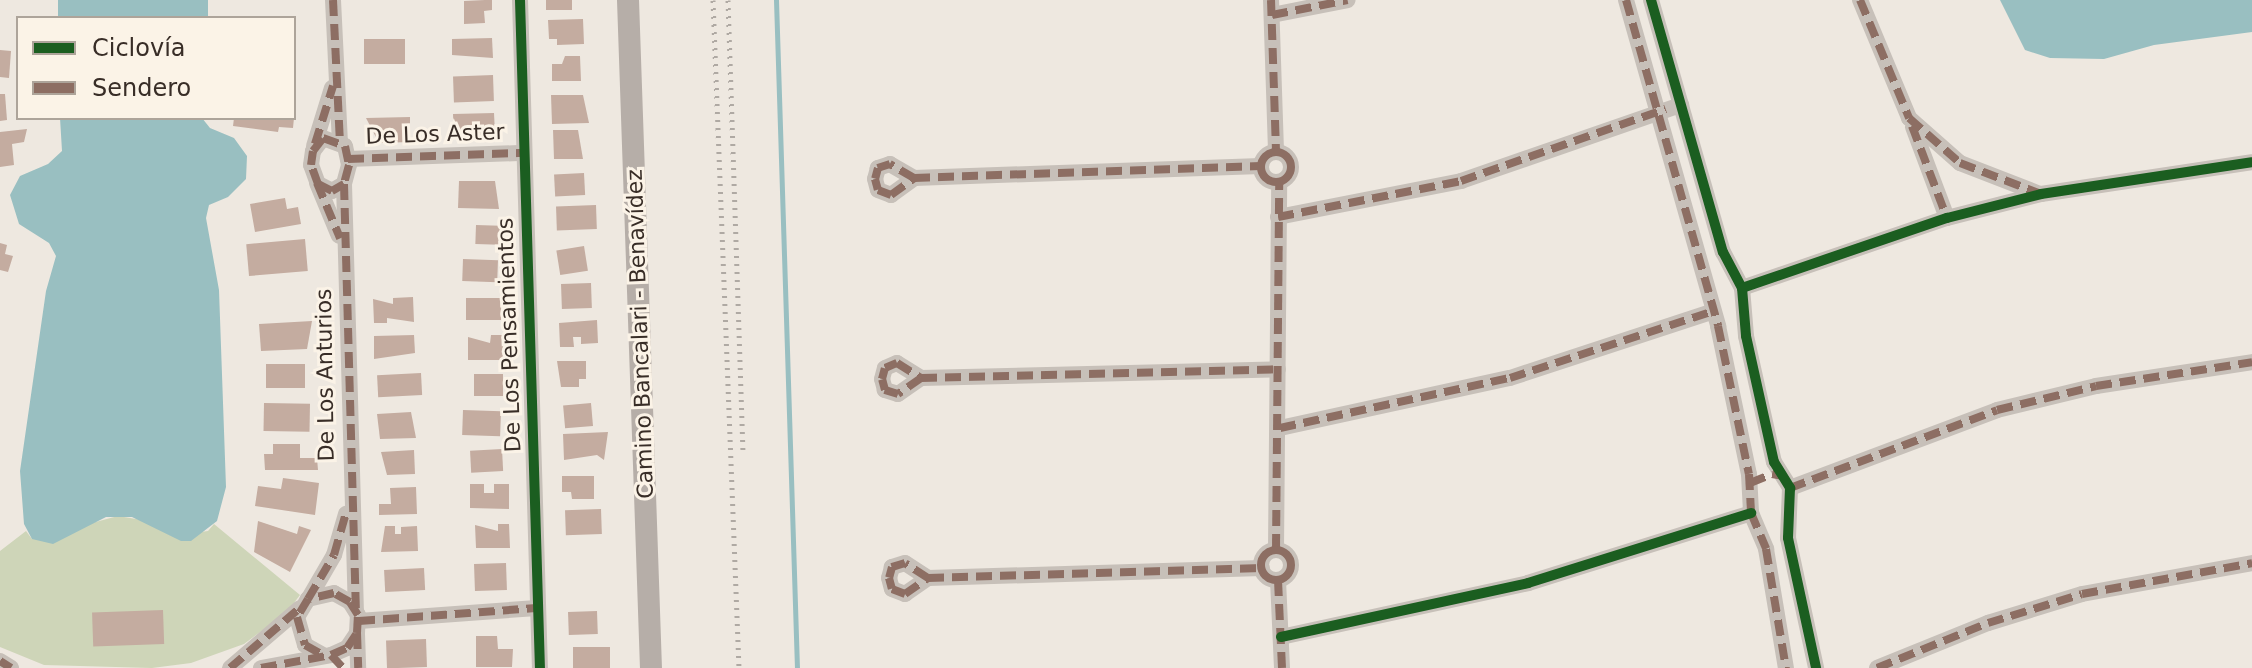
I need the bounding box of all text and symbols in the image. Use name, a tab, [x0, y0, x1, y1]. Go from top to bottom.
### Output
legend	[16, 16, 296, 120]
text: Ciclovía	[92, 34, 186, 62]
text: Sendero	[92, 74, 191, 102]
street label: De Los Aster	[365, 118, 505, 150]
street label: Camino Bancalari - Benavídez	[621, 169, 659, 499]
street label: De Los Pensamientos	[492, 217, 526, 453]
street label: De Los Anturios	[310, 288, 340, 462]

